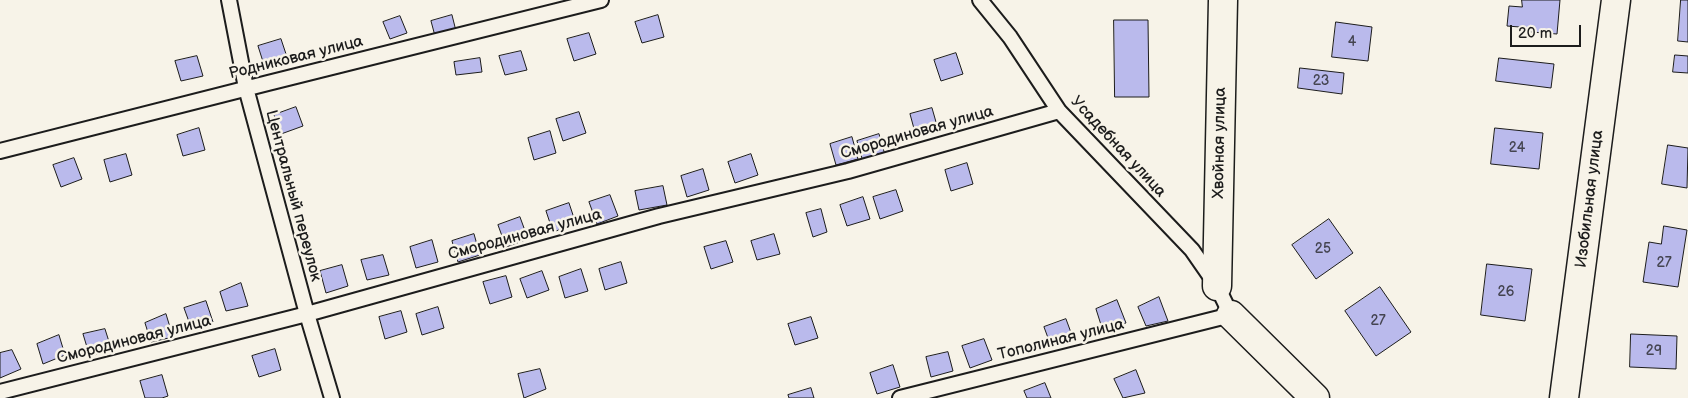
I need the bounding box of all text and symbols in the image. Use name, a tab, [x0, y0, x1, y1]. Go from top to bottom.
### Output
scale bar	[1513, 15, 1584, 47]
text: 20 m	[1518, 24, 1552, 43]
street label: Родниковая улица	[227, 32, 365, 84]
house number: 4	[1348, 34, 1356, 50]
house number: 23	[1313, 73, 1329, 89]
street label: Хвойная улица	[1209, 87, 1231, 199]
street label: Усадебная улица	[1066, 92, 1170, 202]
street label: Смородиновая улица	[838, 102, 996, 164]
street label: Центральный переулок	[261, 108, 325, 284]
street label: Изобильная улица	[1572, 129, 1608, 269]
house number: 24	[1509, 140, 1525, 156]
street label: Смородиновая улица	[446, 205, 604, 265]
house number: 25	[1315, 241, 1331, 257]
house number: 27	[1656, 255, 1672, 271]
house number: 26	[1498, 284, 1514, 300]
street label: Смородиновая улица	[55, 312, 213, 368]
house number: 27	[1370, 313, 1386, 329]
street label: Тополиная улица	[996, 315, 1126, 365]
house number: 29	[1646, 343, 1662, 359]

